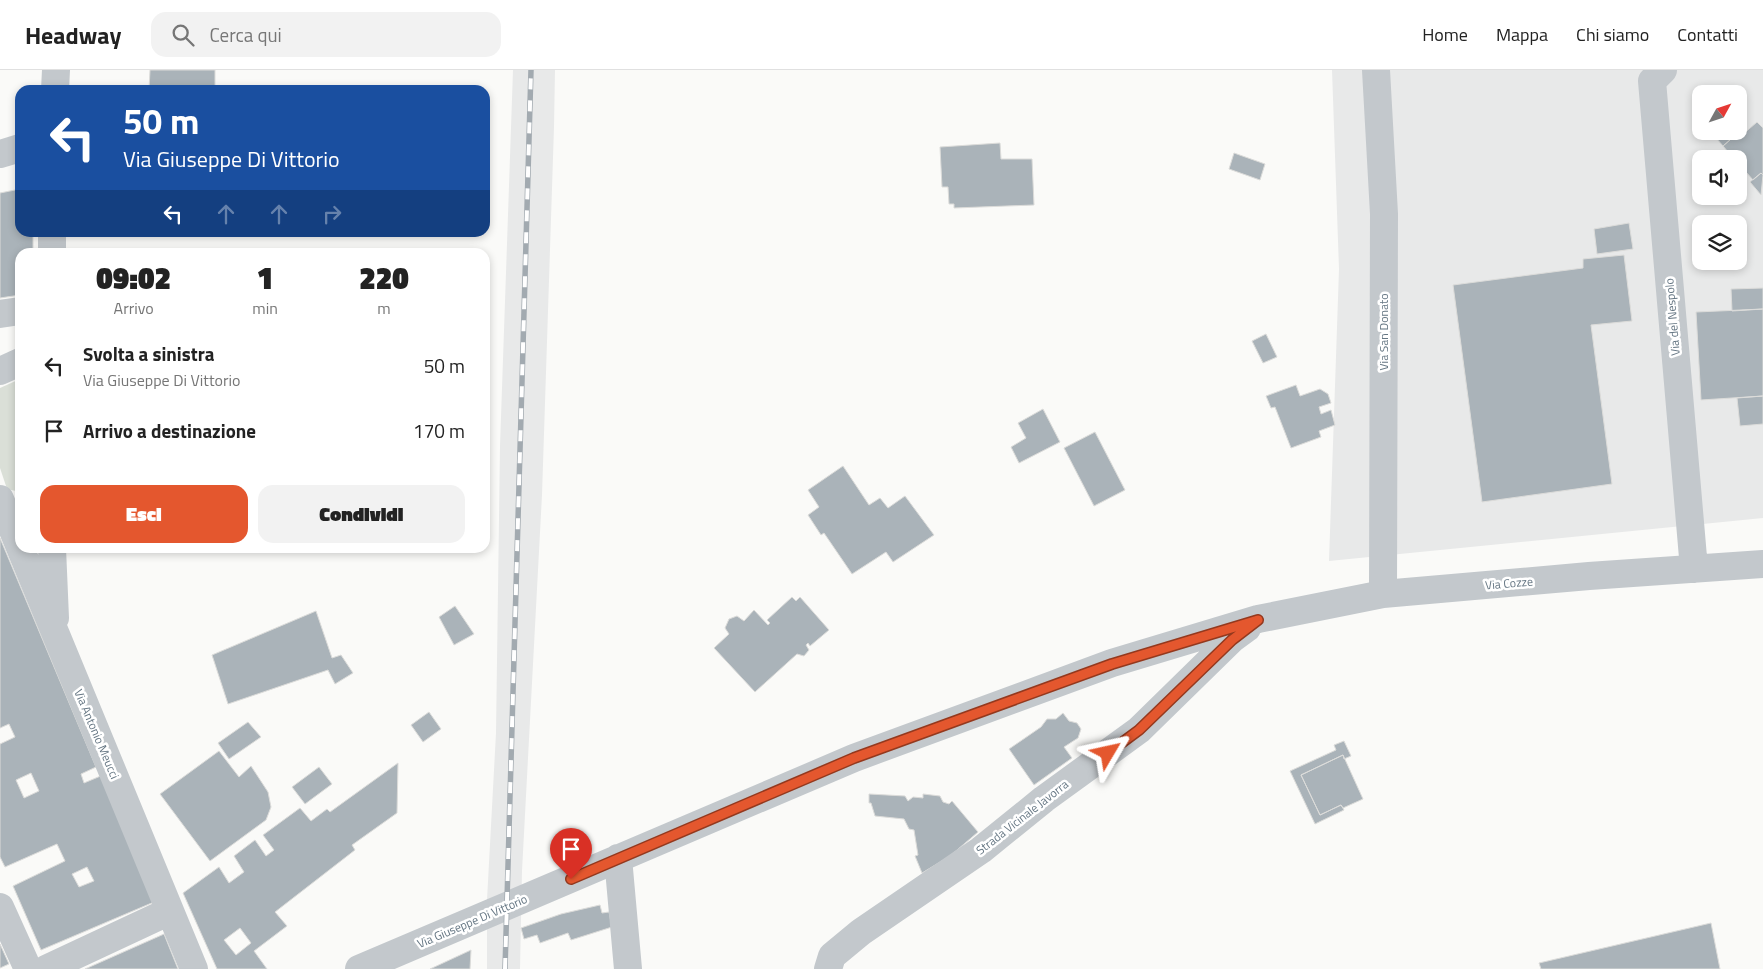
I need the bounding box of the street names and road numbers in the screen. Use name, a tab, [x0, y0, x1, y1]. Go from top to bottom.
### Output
street label: Via del Nespolo	[1659, 278, 1685, 356]
street label: Via San Donato	[1374, 294, 1393, 370]
street label: Via Cozze	[1484, 571, 1534, 595]
street label: Via Antonio Meucci	[70, 686, 124, 782]
street label: Strada Vicinale Javorra	[972, 775, 1072, 859]
street label: Via Giuseppe Di Vittorio	[414, 889, 530, 953]

